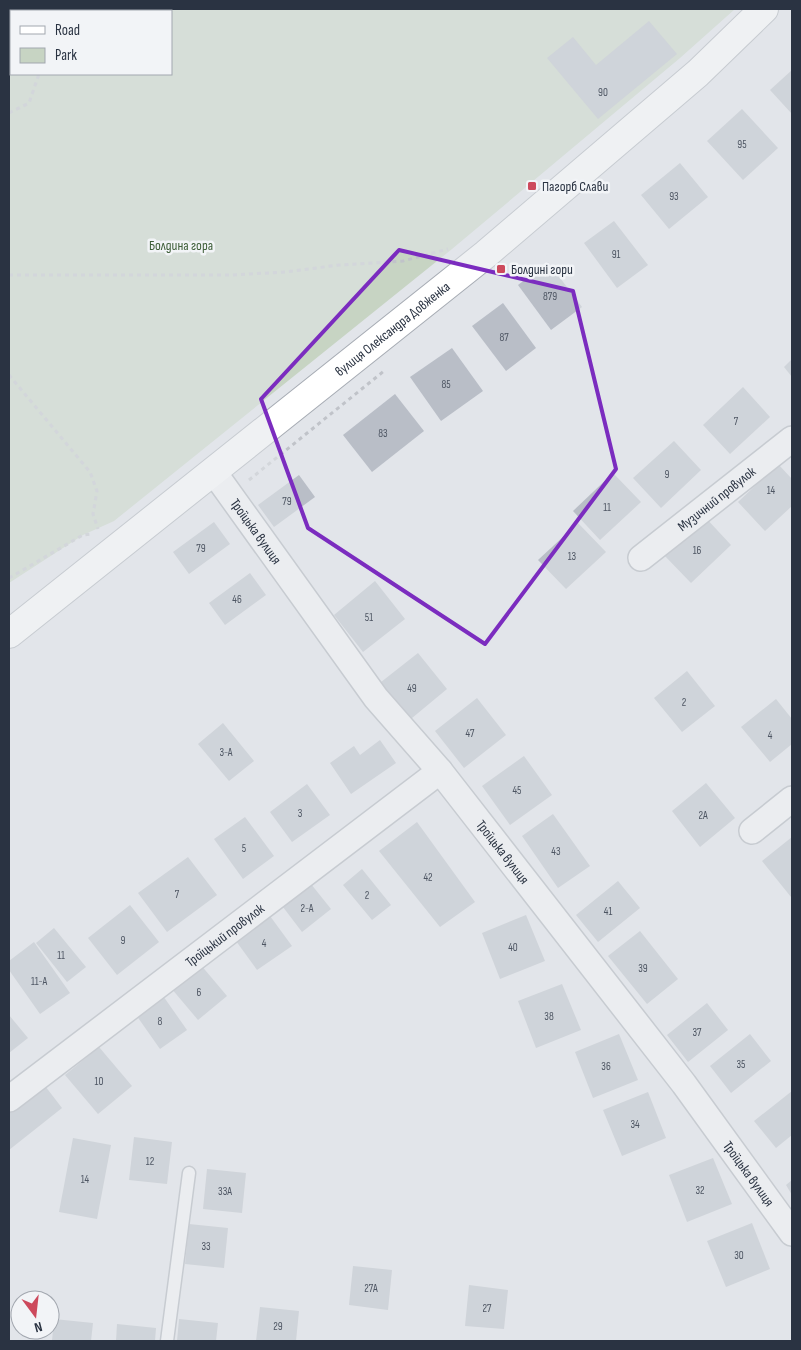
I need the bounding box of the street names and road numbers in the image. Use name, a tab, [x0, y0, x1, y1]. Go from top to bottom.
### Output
street label: вулиця Олександра Довженка	[332, 278, 453, 380]
street label: Музичний провулок	[674, 463, 760, 535]
street label: Троїцька вулиця	[227, 495, 285, 567]
street label: Троїцька вулиця	[472, 817, 533, 888]
street label: Троїцький провулок	[182, 899, 268, 971]
street label: Троїцька вулиця	[719, 1138, 778, 1210]

